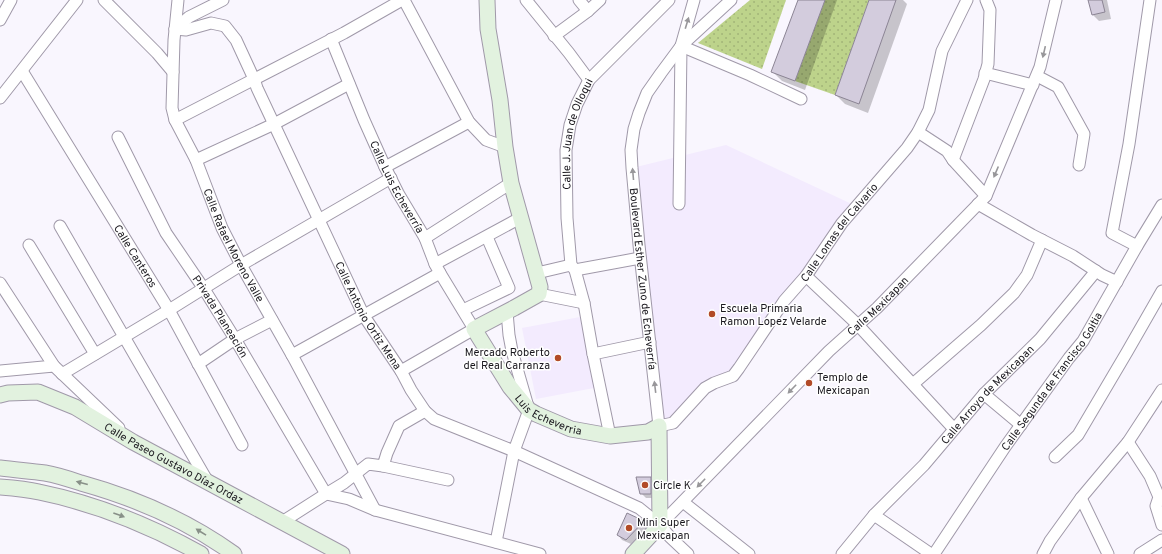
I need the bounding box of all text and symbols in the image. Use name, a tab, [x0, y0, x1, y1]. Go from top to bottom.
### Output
one-way arrow	[684, 17, 690, 29]
one-way arrow	[1041, 46, 1047, 58]
street label: Calle J. Juan de Olloqui	[560, 76, 597, 190]
street label: Calle Luis Echeverría	[366, 139, 427, 236]
one-way arrow	[993, 167, 999, 178]
one-way arrow	[629, 168, 636, 180]
street label: Calle Lomas del Calvario	[798, 181, 881, 285]
street label: Calle Rafael Moreno Valle	[200, 187, 267, 305]
street label: Boulevard Esther Zuno de Echeverría	[626, 187, 659, 371]
street label: Calle Canteros	[110, 222, 160, 291]
street label: Calle Antonio Ortiz Mena	[331, 259, 404, 373]
street label: Privada Planeación	[189, 273, 251, 361]
street label: Calle Mexicapan	[845, 274, 912, 339]
place label: Escuela Primaria Ramon Lopez Velarde	[720, 302, 827, 329]
marker: Escuela Primaria Ramon Lopez Velarde	[707, 309, 717, 319]
street label: Calle Segunda de Francisco Goitia	[999, 310, 1106, 454]
street label: Calle Arroyo de Mexicapan	[938, 343, 1038, 448]
place label: Mercado Roberto del Real Carranza	[463, 346, 550, 373]
marker: Mercado Roberto del Real Carranza	[553, 353, 563, 363]
place label: Templo de Mexicapan	[817, 371, 870, 398]
marker: Templo de Mexicapan	[804, 378, 814, 388]
one-way arrow	[652, 381, 658, 393]
one-way arrow	[787, 384, 797, 394]
street label: Luis Echeverria	[511, 392, 583, 439]
street label: Calle Paseo Gustavo Díaz Ordaz	[101, 420, 245, 508]
one-way arrow	[697, 478, 706, 488]
place label: Circle K	[653, 479, 691, 493]
one-way arrow	[75, 480, 87, 486]
marker: Circle K	[640, 480, 650, 490]
one-way arrow	[114, 513, 126, 519]
place label: Mini Super Mexicapan	[637, 516, 690, 543]
marker: Mini Super Mexicapan	[624, 523, 634, 533]
one-way arrow	[195, 529, 207, 536]

